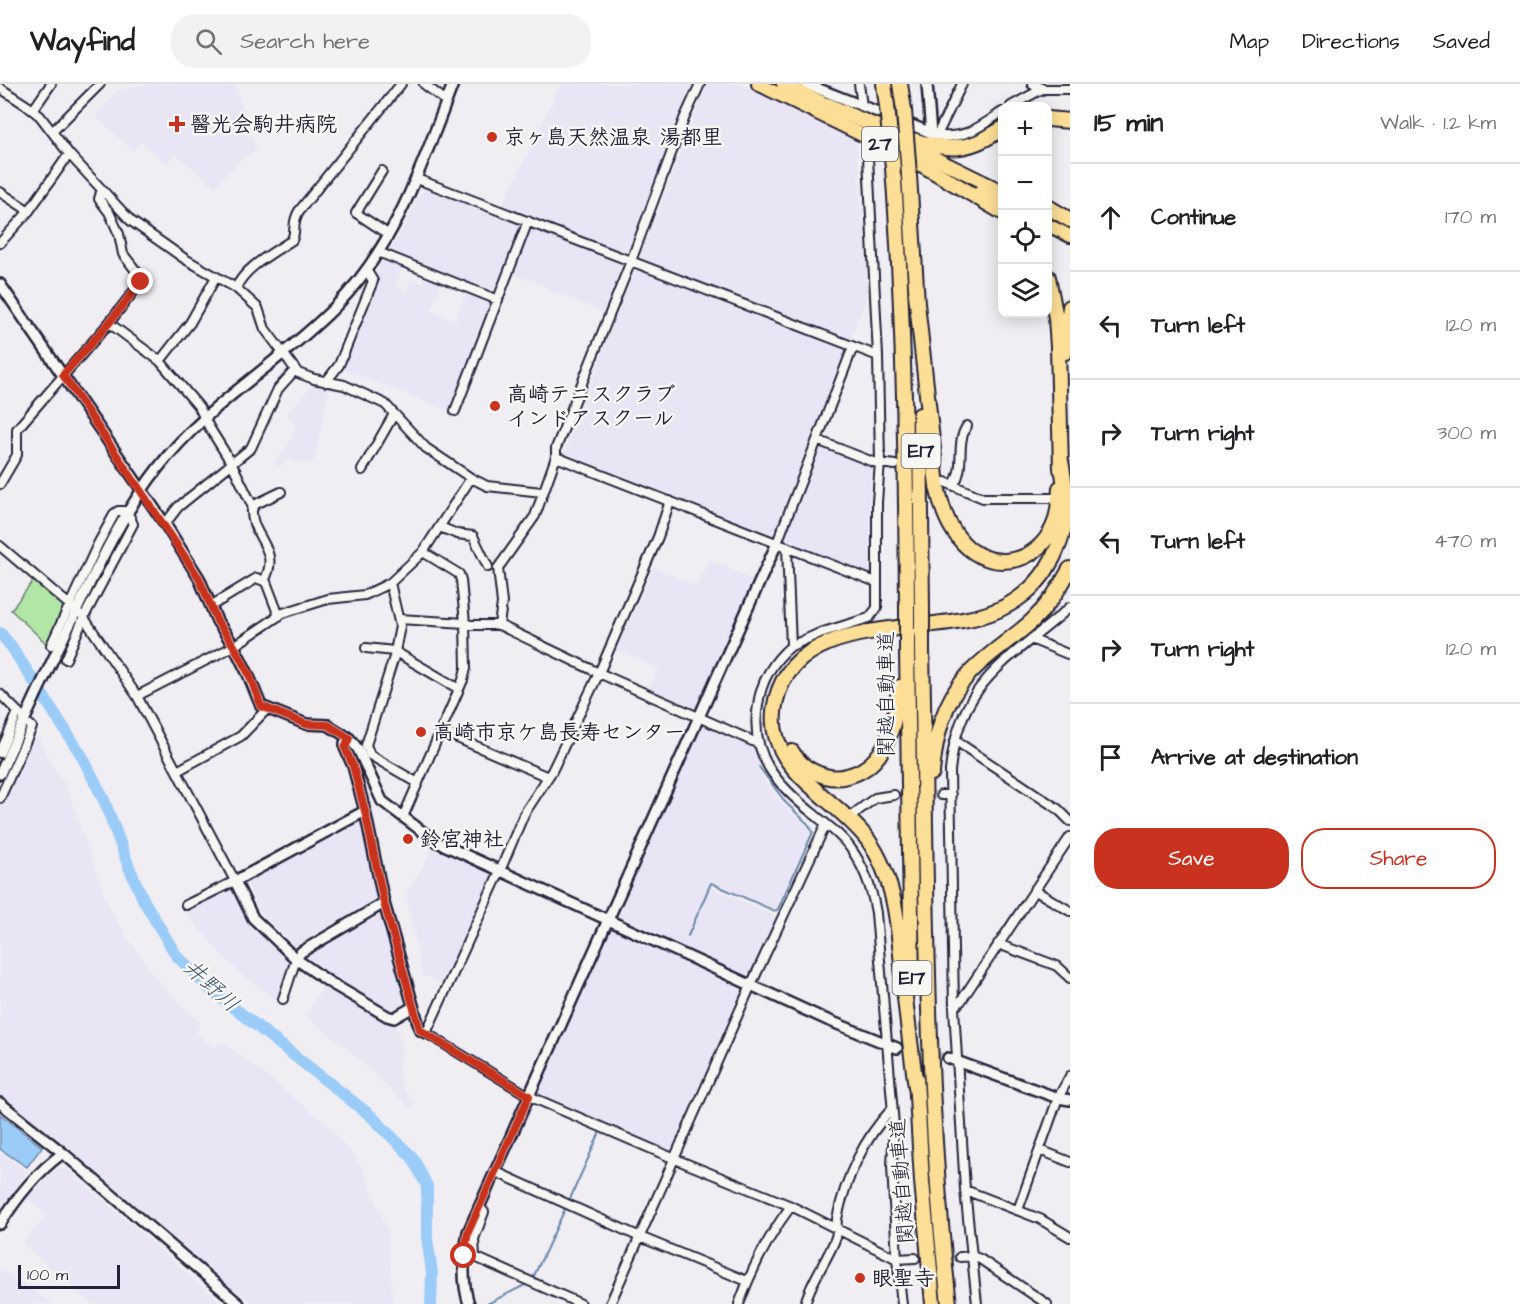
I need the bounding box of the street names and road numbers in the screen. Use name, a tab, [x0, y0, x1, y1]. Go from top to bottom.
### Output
road number: 27	[862, 127, 898, 161]
road number: E17	[902, 434, 940, 468]
street label: 関越自動車道	[872, 631, 901, 757]
road number: E17	[892, 961, 932, 995]
street label: 関越自動車道	[883, 1117, 921, 1245]

